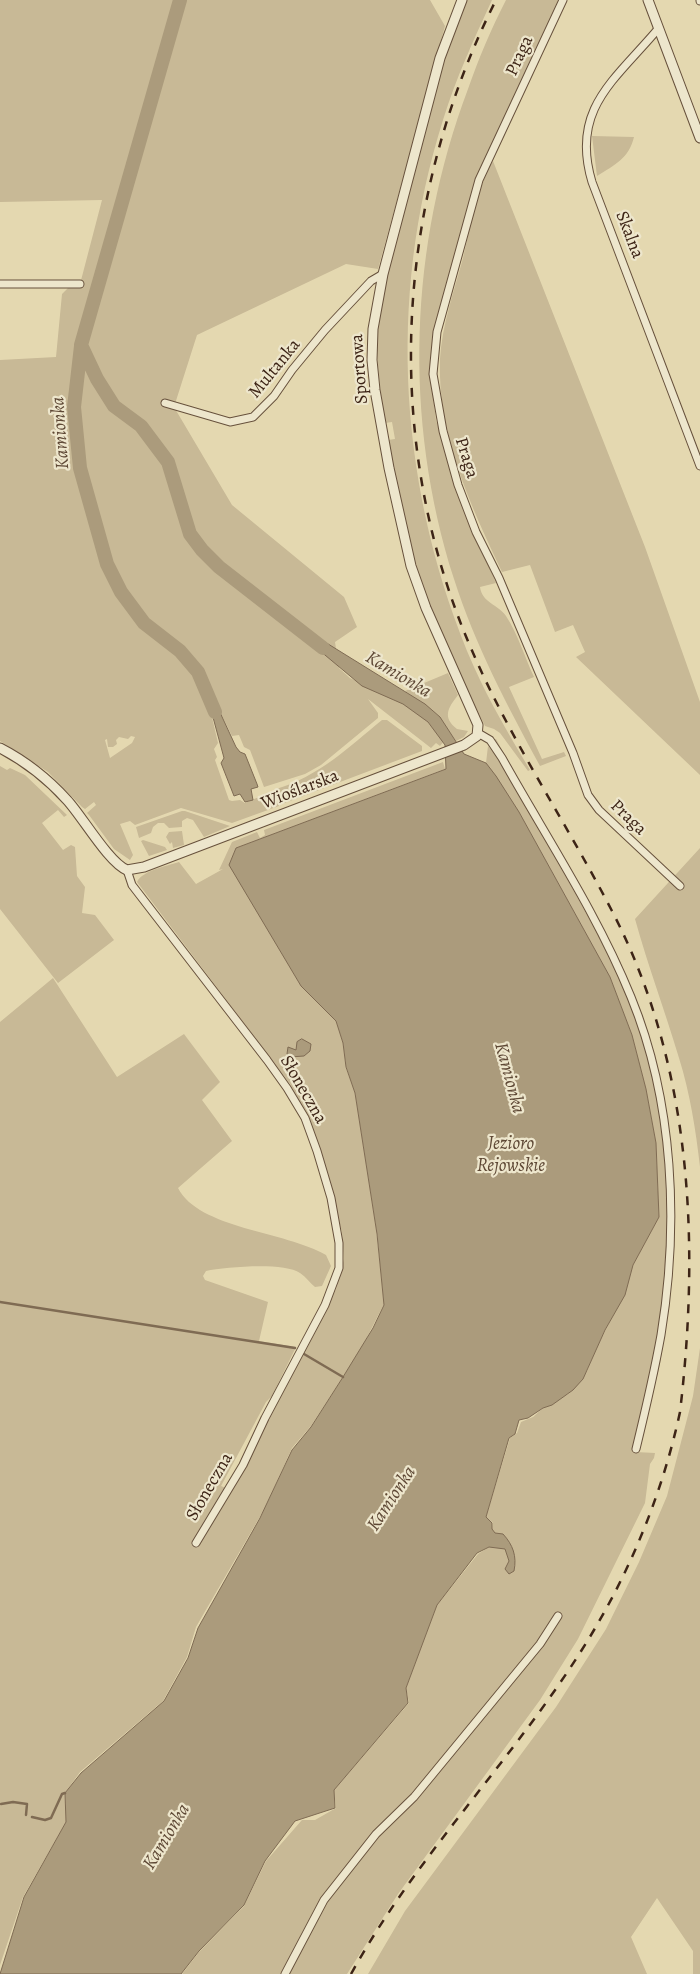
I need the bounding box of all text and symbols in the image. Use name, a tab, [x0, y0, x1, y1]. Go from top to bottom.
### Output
street label: Praga	[501, 32, 539, 80]
street label: Skalna	[610, 208, 648, 262]
street label: Sportowa	[347, 333, 373, 405]
street label: Multanka	[245, 335, 305, 403]
water label: Kamionka	[47, 396, 75, 470]
street label: Praga	[450, 435, 482, 481]
water label: Kamionka	[361, 647, 435, 703]
street label: Wioślarska	[258, 765, 342, 815]
street label: Praga	[605, 796, 651, 840]
water label: Kamionka	[489, 1040, 529, 1116]
street label: Słoneczna	[275, 1052, 331, 1128]
water label: Jezioro Rejowskie	[477, 1133, 545, 1177]
street label: Słoneczna	[182, 1449, 238, 1525]
water label: Kamionka	[363, 1462, 421, 1536]
water label: Kamionka	[139, 1800, 195, 1874]

